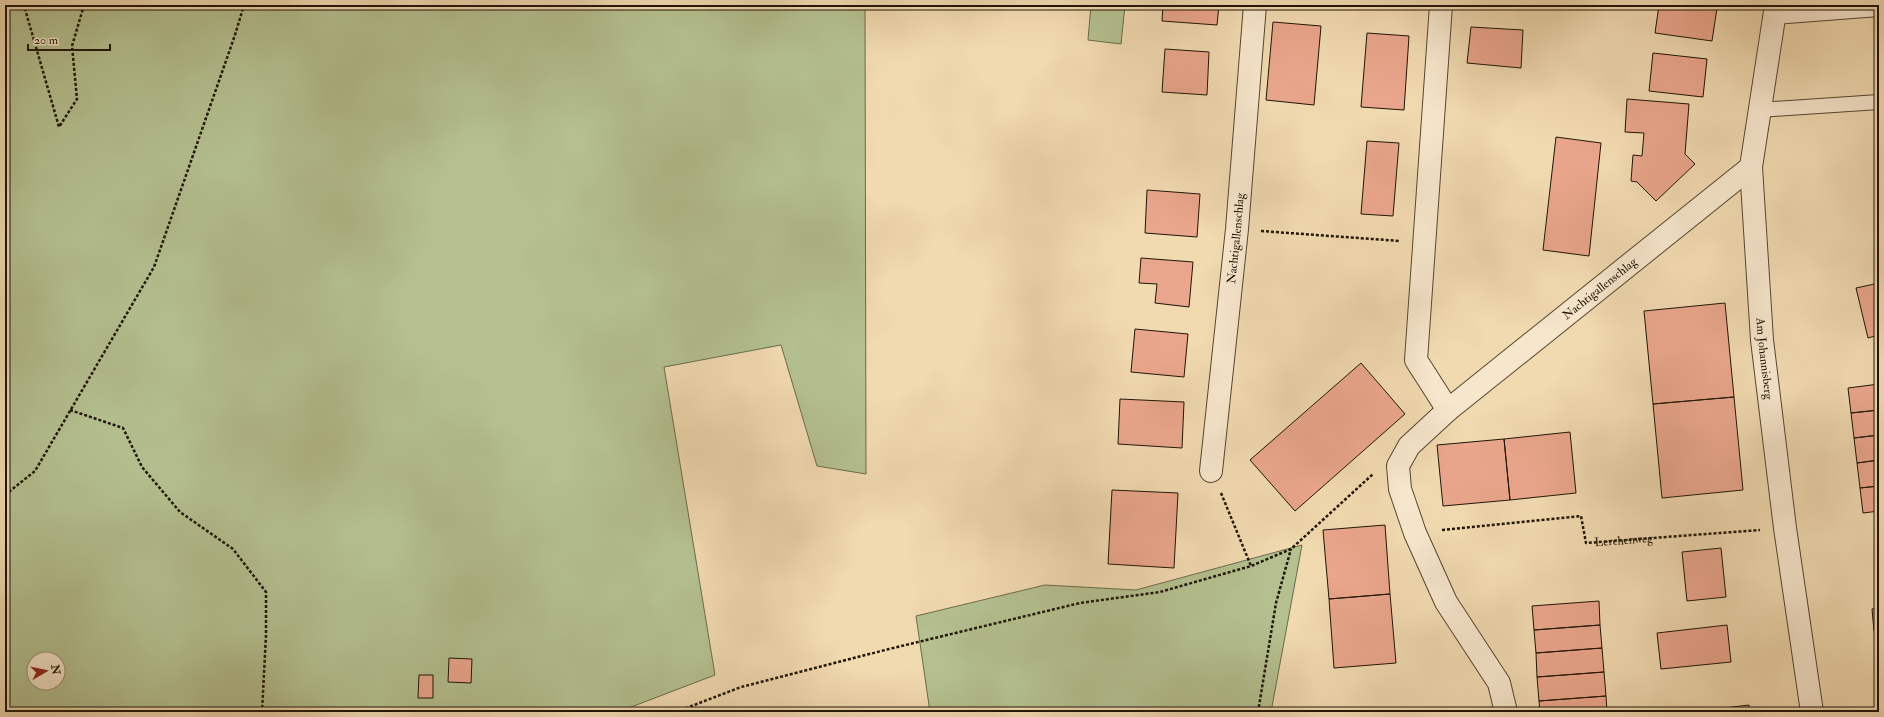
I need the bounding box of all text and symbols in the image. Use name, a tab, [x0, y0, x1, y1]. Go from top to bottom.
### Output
scale bar	[28, 26, 110, 52]
text: 20 m	[34, 33, 59, 48]
street label: Nachtigallenschlag	[1224, 191, 1247, 284]
street label: Nachtigallenschlag	[1559, 253, 1641, 323]
street label: Am Johannisberg	[1753, 316, 1777, 401]
street label: Lerchenweg	[1594, 530, 1655, 550]
north arrow	[26, 651, 66, 691]
text: N	[48, 663, 63, 677]

